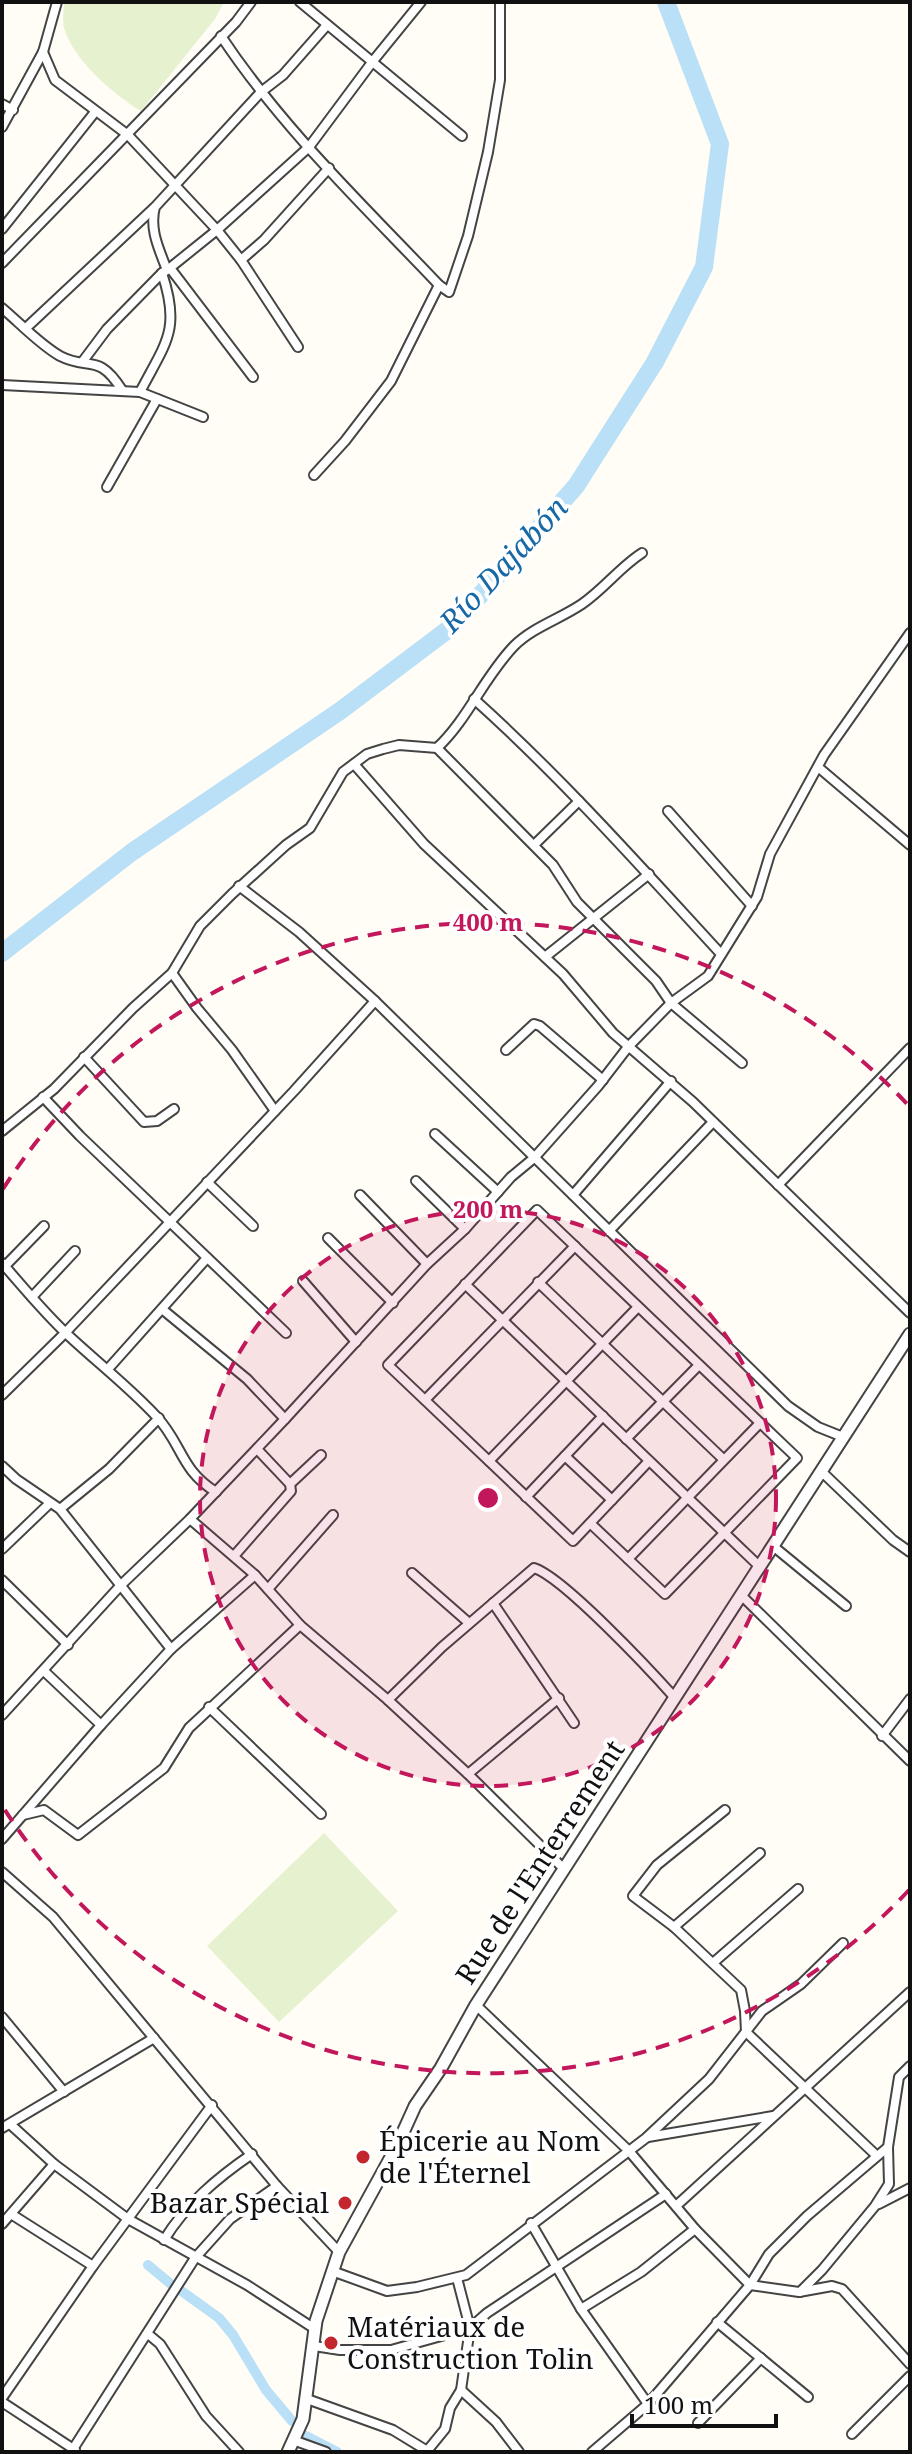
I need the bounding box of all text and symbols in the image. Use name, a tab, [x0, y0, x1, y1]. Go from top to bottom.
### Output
water label: Río Dajabón	[429, 487, 576, 641]
text: 400 m	[453, 905, 524, 938]
text: 200 m	[453, 1192, 524, 1225]
centre of rings	[474, 1484, 502, 1512]
street label: Rue de l'Enterrement	[446, 1732, 632, 1991]
place label: Épicerie au Nom de l'Éternel	[379, 2121, 601, 2191]
marker: Épicerie au Nom de l'Éternel	[354, 2148, 372, 2166]
place label: Bazar Spécial	[150, 2183, 329, 2221]
marker: Bazar Spécial	[336, 2194, 354, 2212]
place label: Matériaux de Construction Tolin	[347, 2307, 594, 2377]
marker: Matériaux de Construction Tolin	[322, 2334, 340, 2352]
scale bar	[632, 2378, 776, 2428]
text: 100 m	[644, 2388, 713, 2421]

